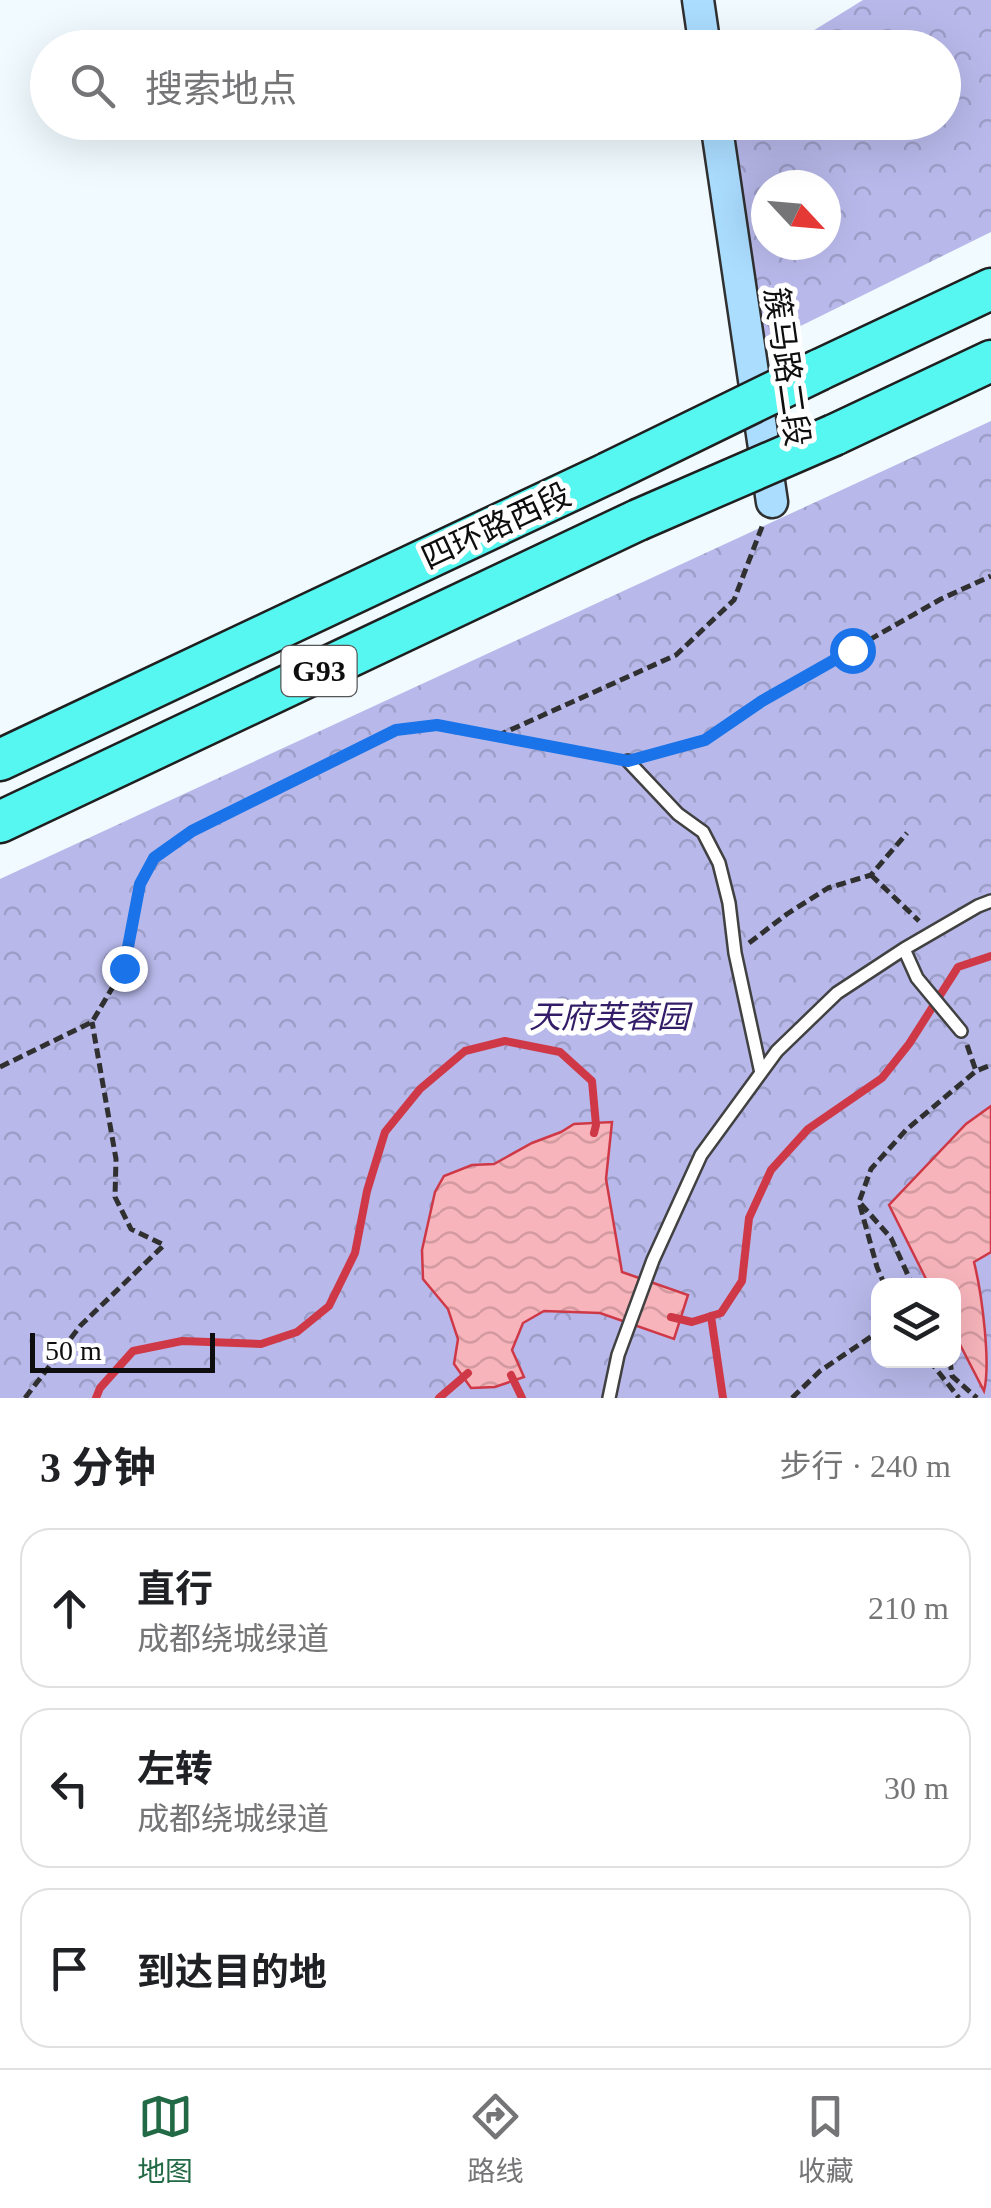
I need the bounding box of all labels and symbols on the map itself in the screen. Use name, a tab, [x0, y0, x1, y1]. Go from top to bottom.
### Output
north arrow	[751, 170, 841, 260]
street label: 簇马路二段	[758, 285, 816, 449]
street label: 四环路西段	[416, 476, 576, 576]
route start	[830, 628, 876, 674]
road number: G93	[282, 646, 356, 696]
route end	[102, 946, 148, 992]
park label: 天府芙蓉园	[529, 999, 693, 1035]
scale bar	[30, 1328, 215, 1372]

